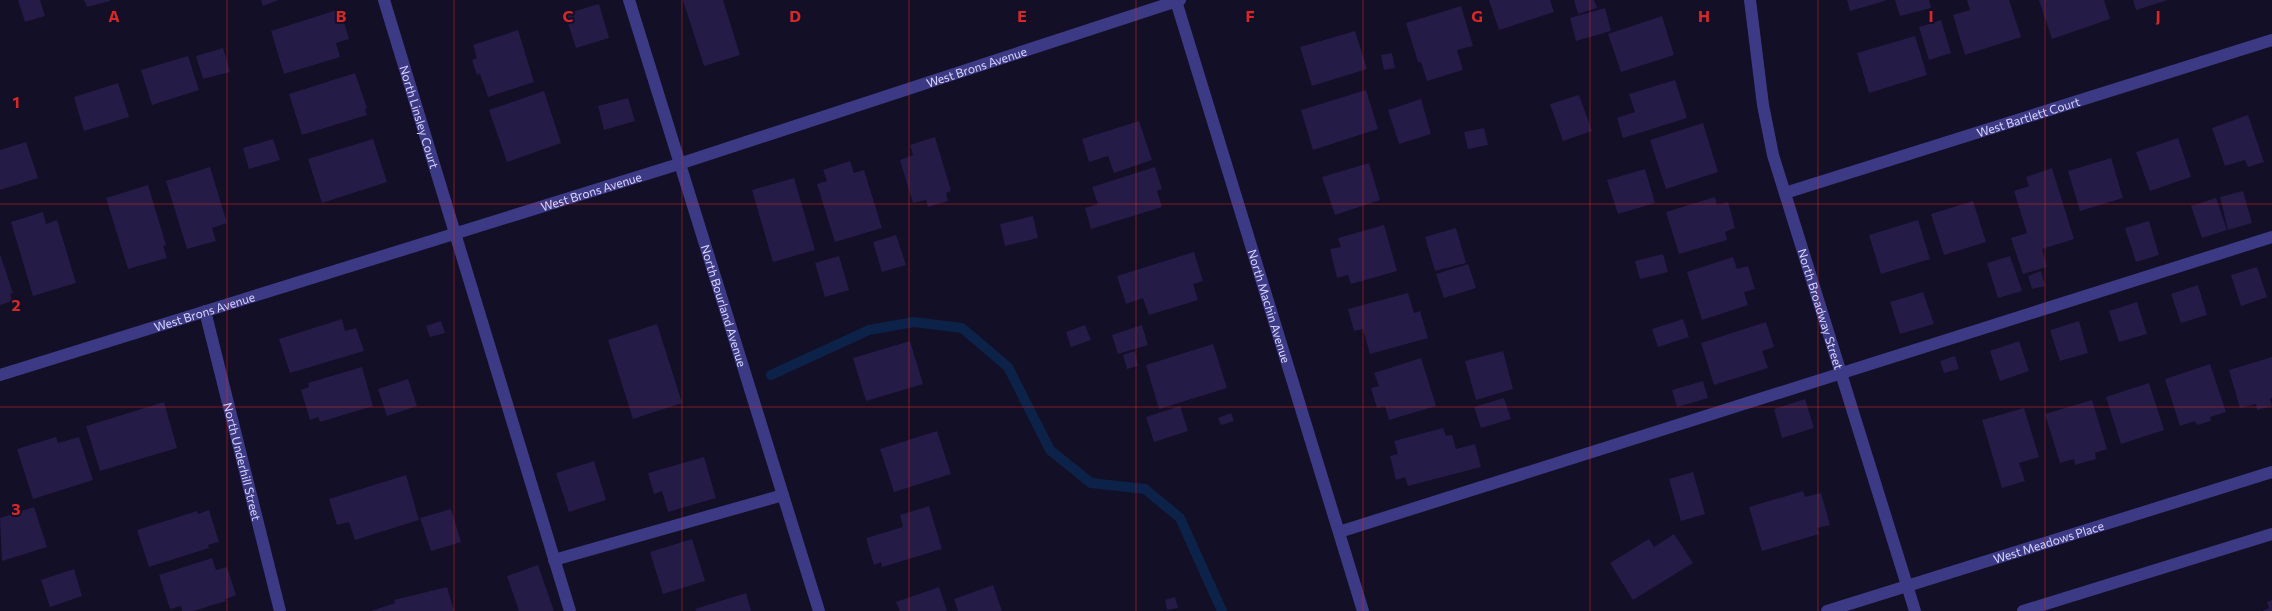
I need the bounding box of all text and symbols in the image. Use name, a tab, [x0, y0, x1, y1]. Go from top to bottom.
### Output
text: A	[108, 6, 120, 25]
text: B	[336, 6, 347, 25]
text: C	[563, 6, 574, 25]
text: D	[789, 6, 801, 25]
text: E	[1017, 6, 1027, 25]
text: F	[1245, 6, 1255, 25]
text: G	[1471, 6, 1483, 25]
text: H	[1698, 6, 1710, 25]
text: I	[1928, 6, 1934, 25]
text: J	[2155, 6, 2161, 25]
street label: West Brons Avenue	[925, 44, 1028, 90]
street label: North Linsley Court	[397, 63, 442, 170]
text: 1	[12, 92, 20, 111]
street label: West Bartlett Court	[1975, 94, 2082, 139]
street label: West Brons Avenue	[539, 169, 643, 214]
street label: North Bourland Avenue	[698, 243, 750, 368]
street label: North Broadway Street	[1796, 247, 1846, 371]
street label: North Machin Avenue	[1246, 248, 1293, 364]
street label: West Brons Avenue	[152, 289, 256, 334]
text: 2	[11, 295, 21, 314]
street label: North Underhill Street	[221, 401, 264, 522]
text: 3	[11, 499, 21, 518]
street label: West Meadows Place	[1992, 518, 2105, 566]

